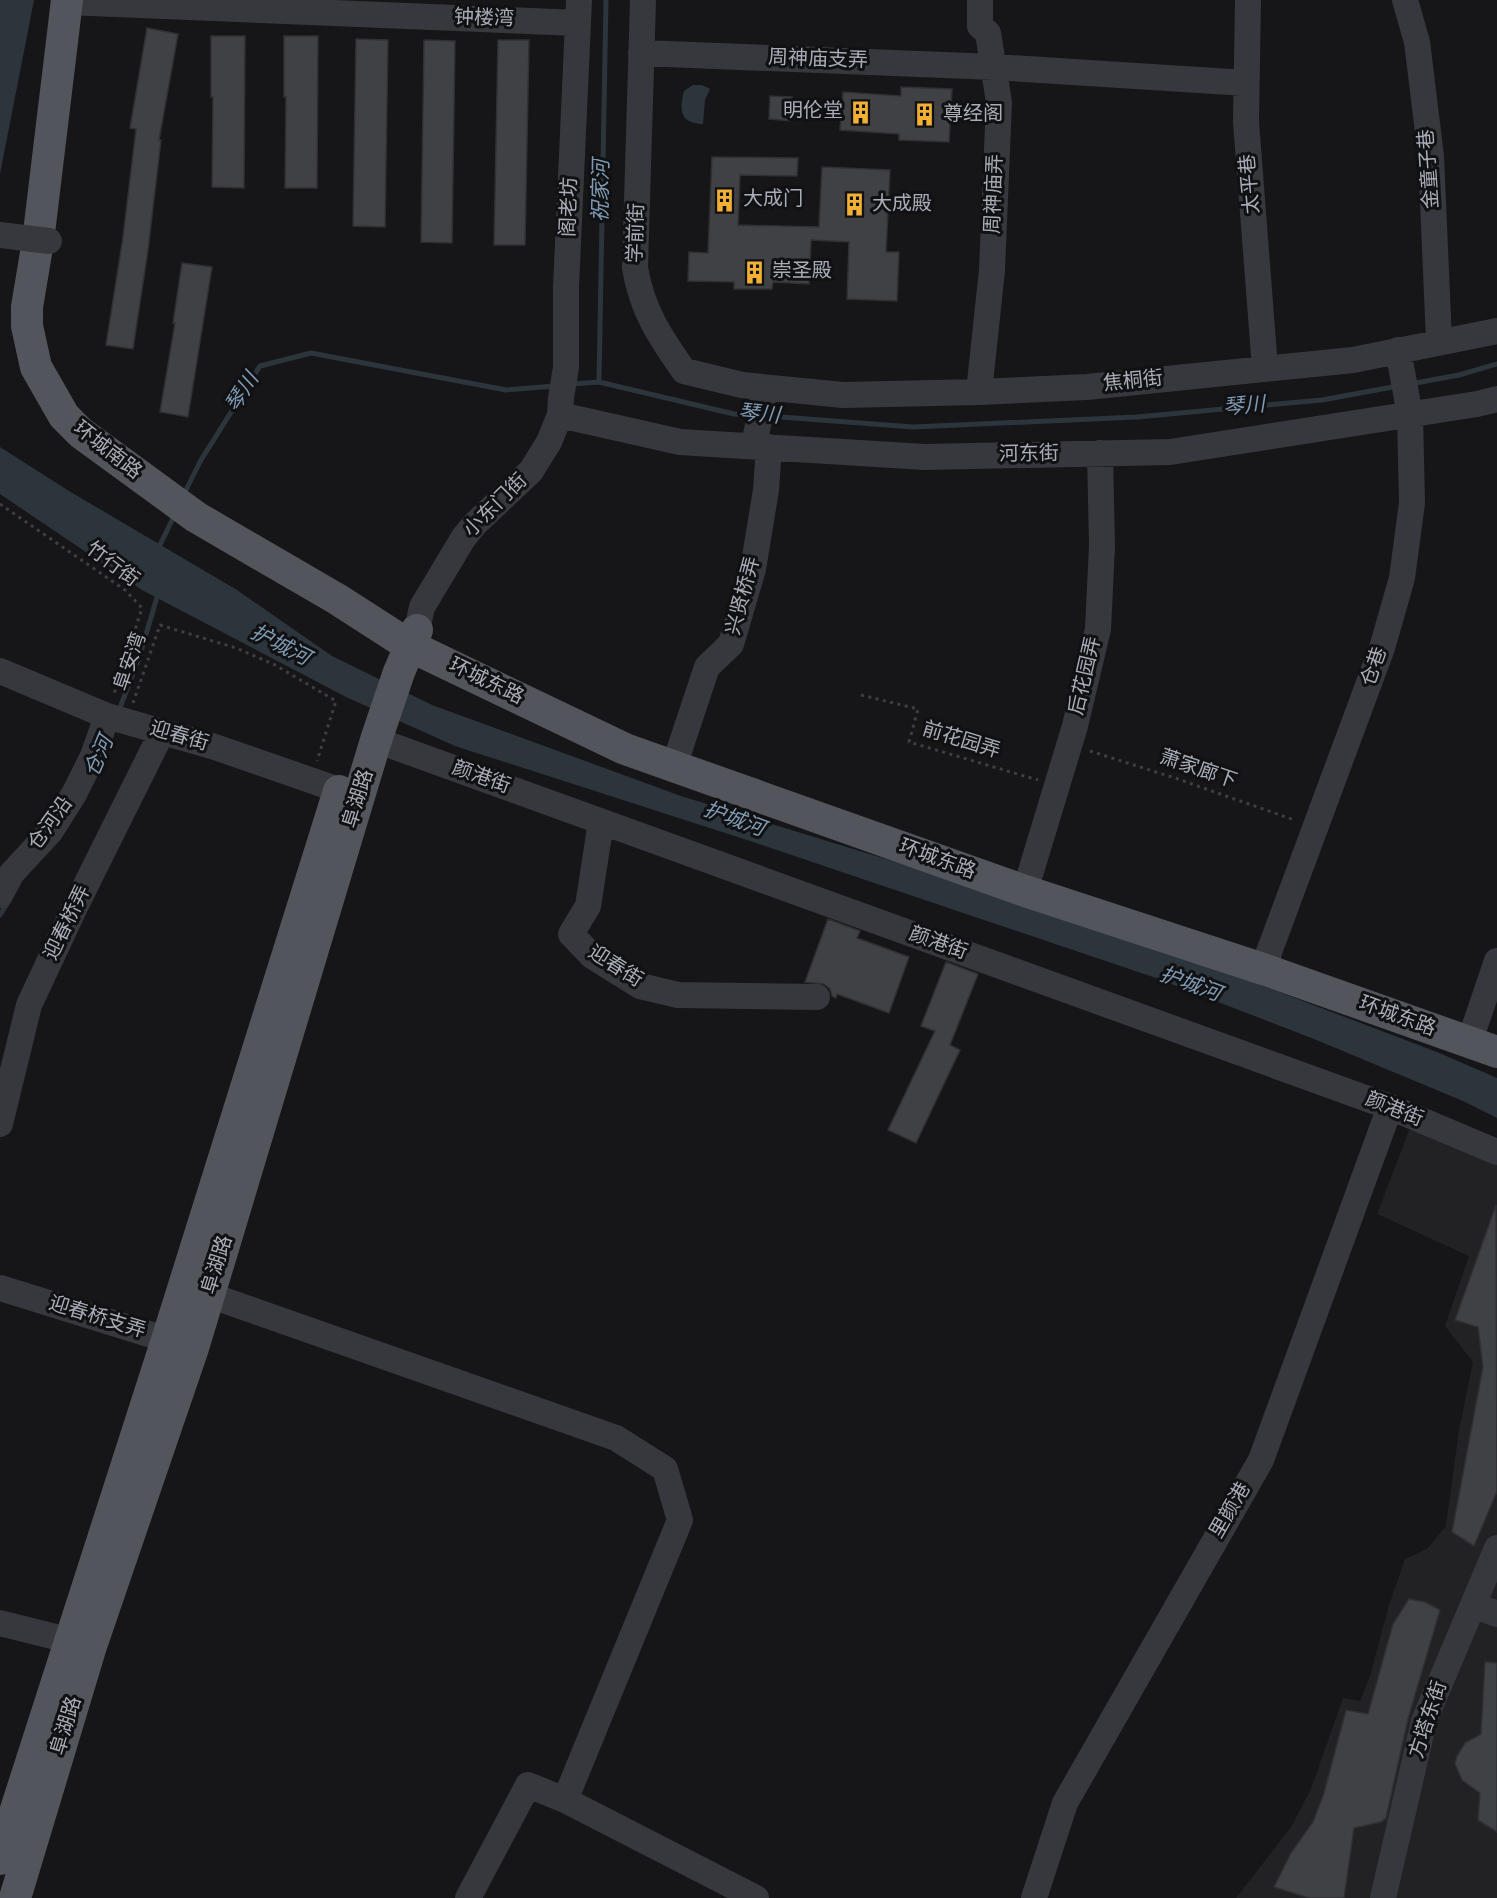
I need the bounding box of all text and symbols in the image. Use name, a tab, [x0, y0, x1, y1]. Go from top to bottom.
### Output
street label: 钟楼湾	[454, 5, 514, 33]
street label: 周神庙支弄	[768, 45, 868, 75]
place label: 明伦堂	[783, 99, 843, 125]
building icon: 明伦堂	[848, 99, 874, 125]
building icon: 尊经阁	[912, 102, 938, 128]
place label: 尊经阁	[943, 102, 1003, 128]
street label: 金童子巷	[1414, 128, 1446, 210]
street label: 太平巷	[1235, 153, 1267, 215]
street label: 周神庙弄	[981, 154, 1009, 234]
water label: 祝家河	[588, 155, 616, 223]
street label: 阁老坊	[556, 177, 584, 237]
building icon: 大成门	[712, 187, 738, 213]
place label: 大成门	[743, 187, 803, 213]
building icon: 大成殿	[841, 192, 867, 218]
place label: 大成殿	[872, 192, 932, 218]
street label: 学前街	[623, 203, 651, 263]
building icon: 崇圣殿	[741, 259, 767, 285]
place label: 崇圣殿	[772, 259, 832, 285]
water label: 琴川	[220, 366, 267, 418]
street label: 焦桐街	[1102, 366, 1164, 398]
water label: 琴川	[1222, 392, 1268, 422]
water label: 琴川	[737, 400, 783, 430]
street label: 环城南路	[67, 416, 147, 486]
street label: 河东街	[999, 441, 1059, 469]
street label: 小东门街	[459, 469, 533, 543]
street label: 竹行街	[80, 537, 144, 593]
street label: 兴贤桥弄	[721, 554, 767, 638]
water label: 护城河	[246, 620, 318, 674]
street label: 阜安湾	[109, 629, 153, 695]
street label: 后花园弄	[1064, 634, 1108, 718]
street label: 仓巷	[1356, 644, 1394, 690]
street label: 环城东路	[444, 653, 528, 711]
street label: 迎春街	[147, 716, 211, 758]
street label: 前花园弄	[919, 717, 1003, 765]
water label: 仓河	[79, 729, 122, 782]
street label: 萧家廊下	[1156, 745, 1240, 795]
street label: 颜港街	[448, 756, 514, 800]
street label: 阜湖路	[338, 767, 380, 831]
street label: 仓河沿	[23, 792, 79, 856]
water label: 护城河	[700, 797, 772, 845]
street label: 环城东路	[895, 834, 979, 886]
street label: 迎春桥弄	[39, 881, 97, 965]
street label: 颜港街	[905, 922, 971, 966]
street label: 迎春街	[583, 940, 647, 994]
water label: 护城河	[1156, 962, 1228, 1010]
street label: 环城东路	[1355, 991, 1439, 1043]
street label: 颜港街	[1361, 1087, 1427, 1133]
street label: 阜湖路	[197, 1233, 239, 1297]
street label: 迎春桥支弄	[45, 1291, 149, 1345]
street label: 里颜港	[1205, 1479, 1257, 1543]
street label: 方塔东街	[1404, 1678, 1454, 1762]
street label: 阜湖路	[46, 1694, 88, 1758]

